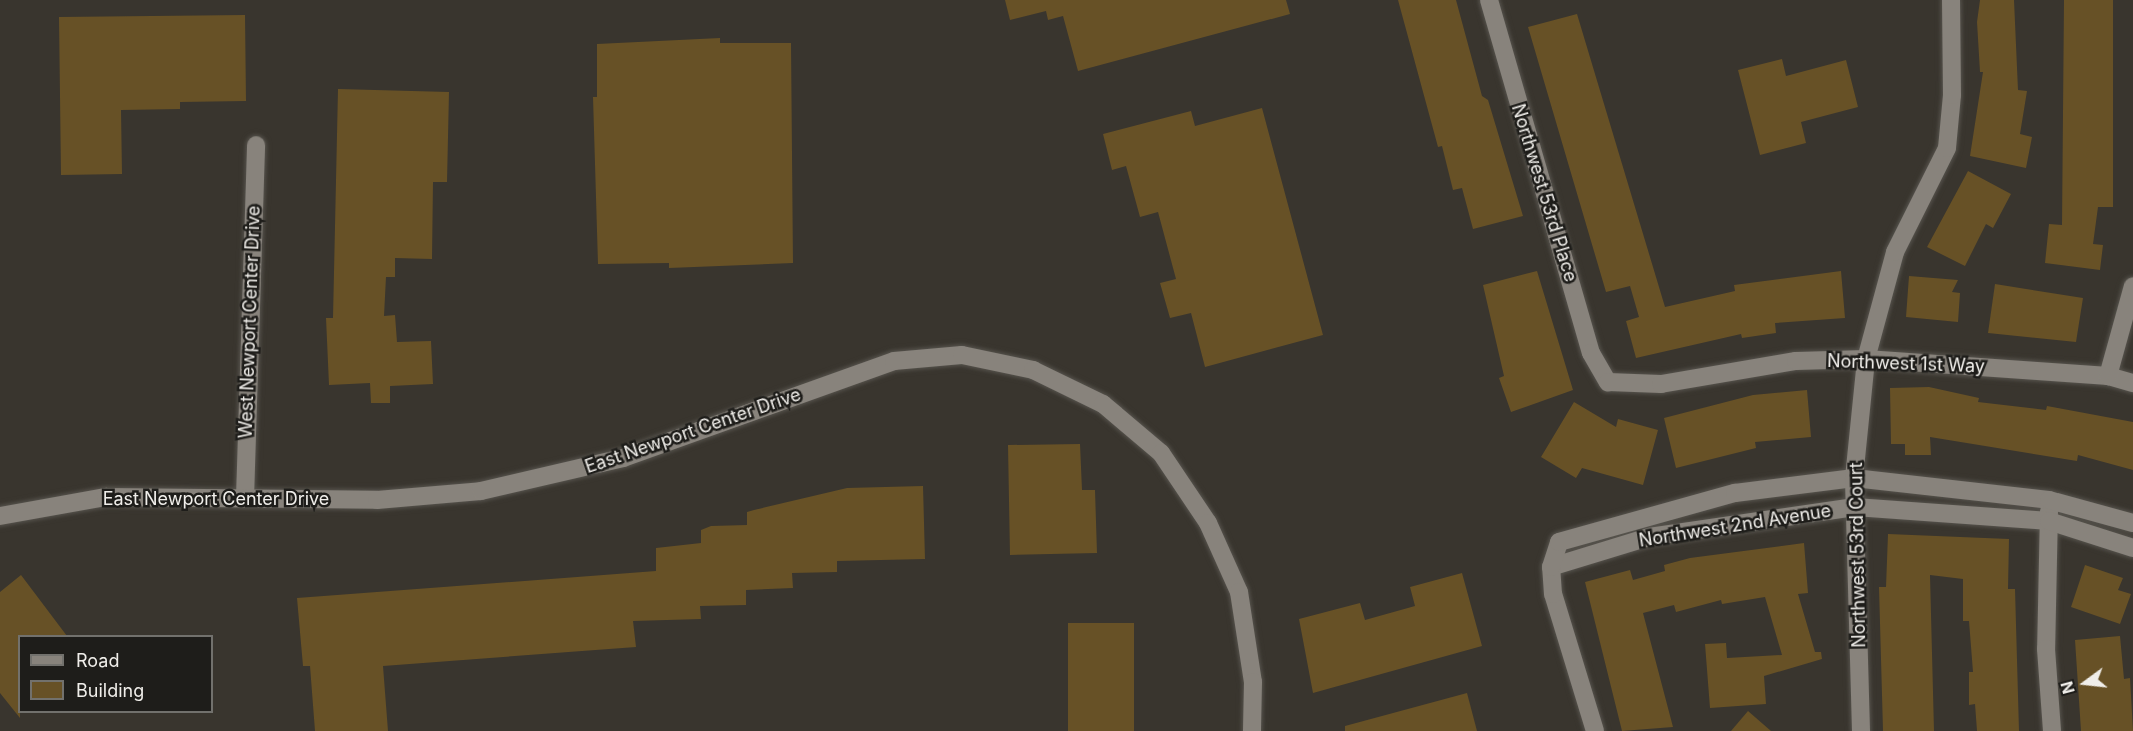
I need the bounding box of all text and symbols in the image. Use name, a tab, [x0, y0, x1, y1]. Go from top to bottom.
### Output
street label: Northwest 53rd Place	[1507, 102, 1581, 284]
street label: West Newport Center Drive	[235, 205, 265, 439]
street label: Northwest 1st Way	[1827, 350, 1985, 378]
street label: East Newport Center Drive	[582, 384, 804, 478]
street label: Northwest 53rd Court	[1846, 462, 1870, 648]
street label: East Newport Center Drive	[103, 488, 329, 510]
street label: Northwest 2nd Avenue	[1637, 500, 1833, 552]
legend	[18, 635, 213, 713]
text: Road	[76, 650, 119, 671]
north arrow	[2055, 653, 2115, 713]
text: N	[2056, 679, 2079, 696]
text: Building	[76, 680, 144, 701]

